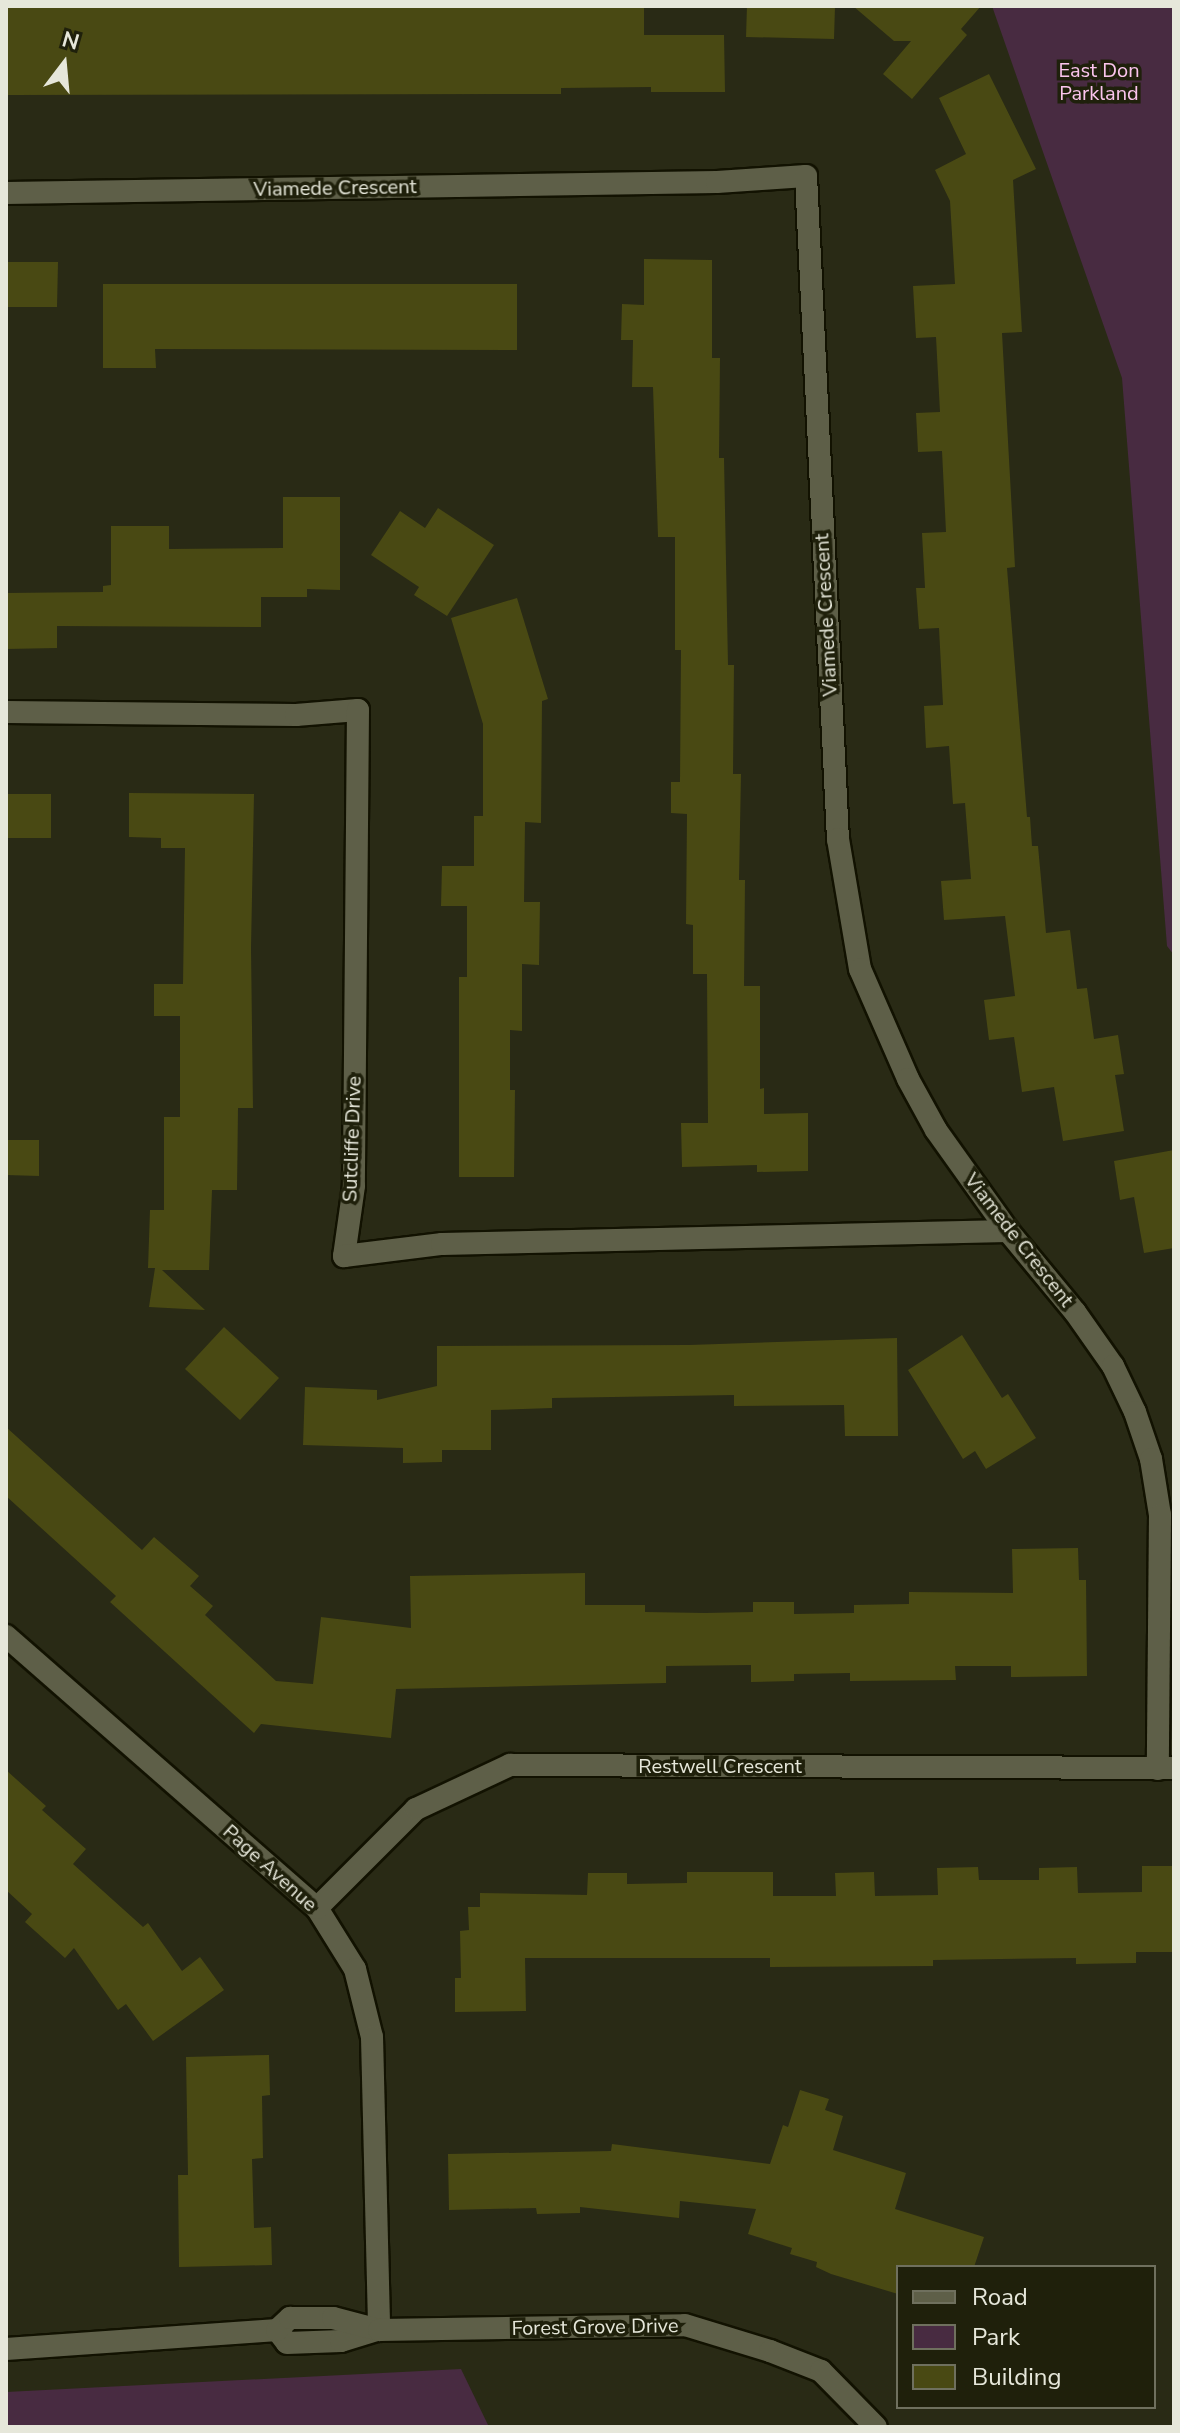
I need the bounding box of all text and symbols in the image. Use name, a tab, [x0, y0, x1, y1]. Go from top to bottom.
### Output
north arrow	[24, 24, 104, 104]
text: N	[59, 24, 83, 58]
park label: East Don Parkland	[1058, 59, 1140, 106]
street label: Viamede Crescent	[253, 175, 417, 201]
street label: Viamede Crescent	[810, 533, 842, 697]
street label: Sutcliffe Drive	[338, 1076, 366, 1202]
street label: Viamede Crescent	[959, 1168, 1079, 1312]
street label: Restwell Crescent	[638, 1754, 802, 1778]
street label: Page Avenue	[218, 1819, 322, 1917]
legend	[896, 2265, 1156, 2409]
text: Road	[972, 2281, 1028, 2313]
street label: Forest Grove Drive	[511, 2314, 679, 2340]
text: Park	[972, 2321, 1020, 2353]
text: Building	[972, 2361, 1062, 2393]

